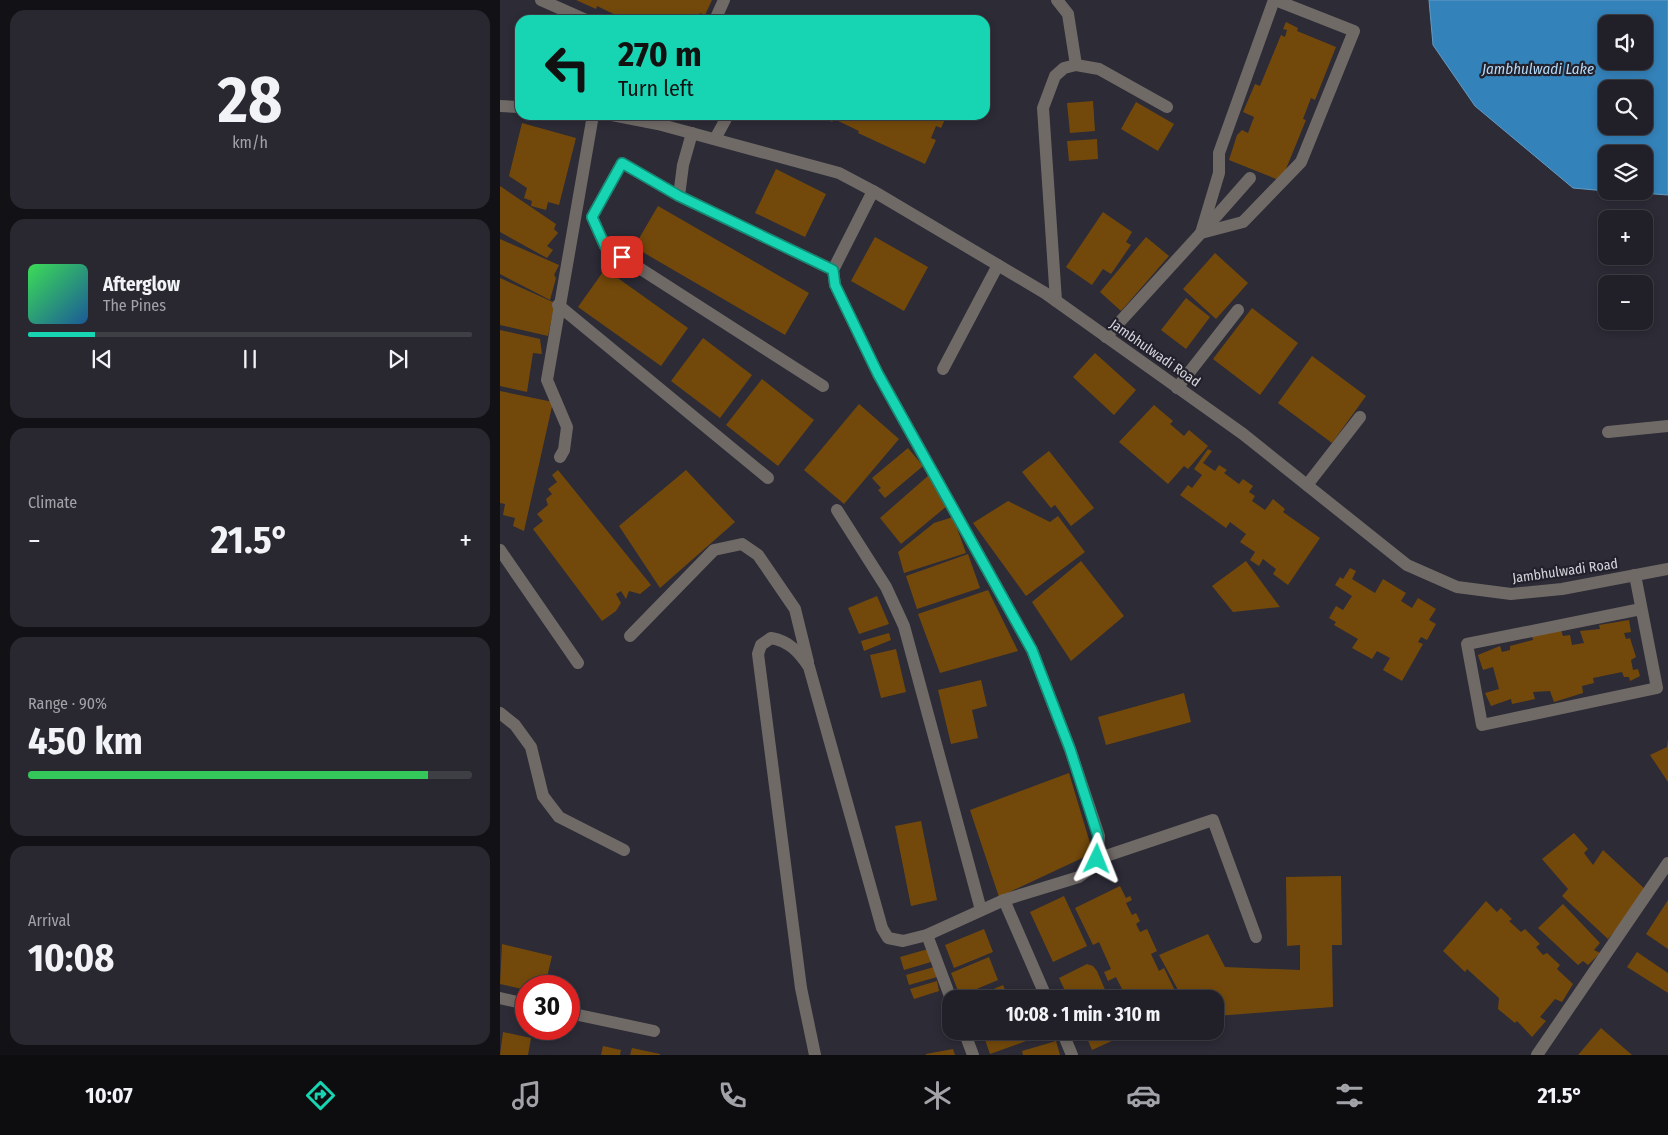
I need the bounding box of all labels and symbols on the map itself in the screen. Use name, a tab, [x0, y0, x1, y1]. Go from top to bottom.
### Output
water label: Jambhulwadi Lake	[1481, 60, 1594, 78]
pin	[601, 236, 643, 278]
street label: Jambhulwadi Road	[1107, 315, 1203, 391]
street label: Jambhulwadi Road	[1511, 555, 1619, 587]
position arrow	[1070, 832, 1122, 884]
speed limit sign: 30	[515, 975, 580, 1040]

